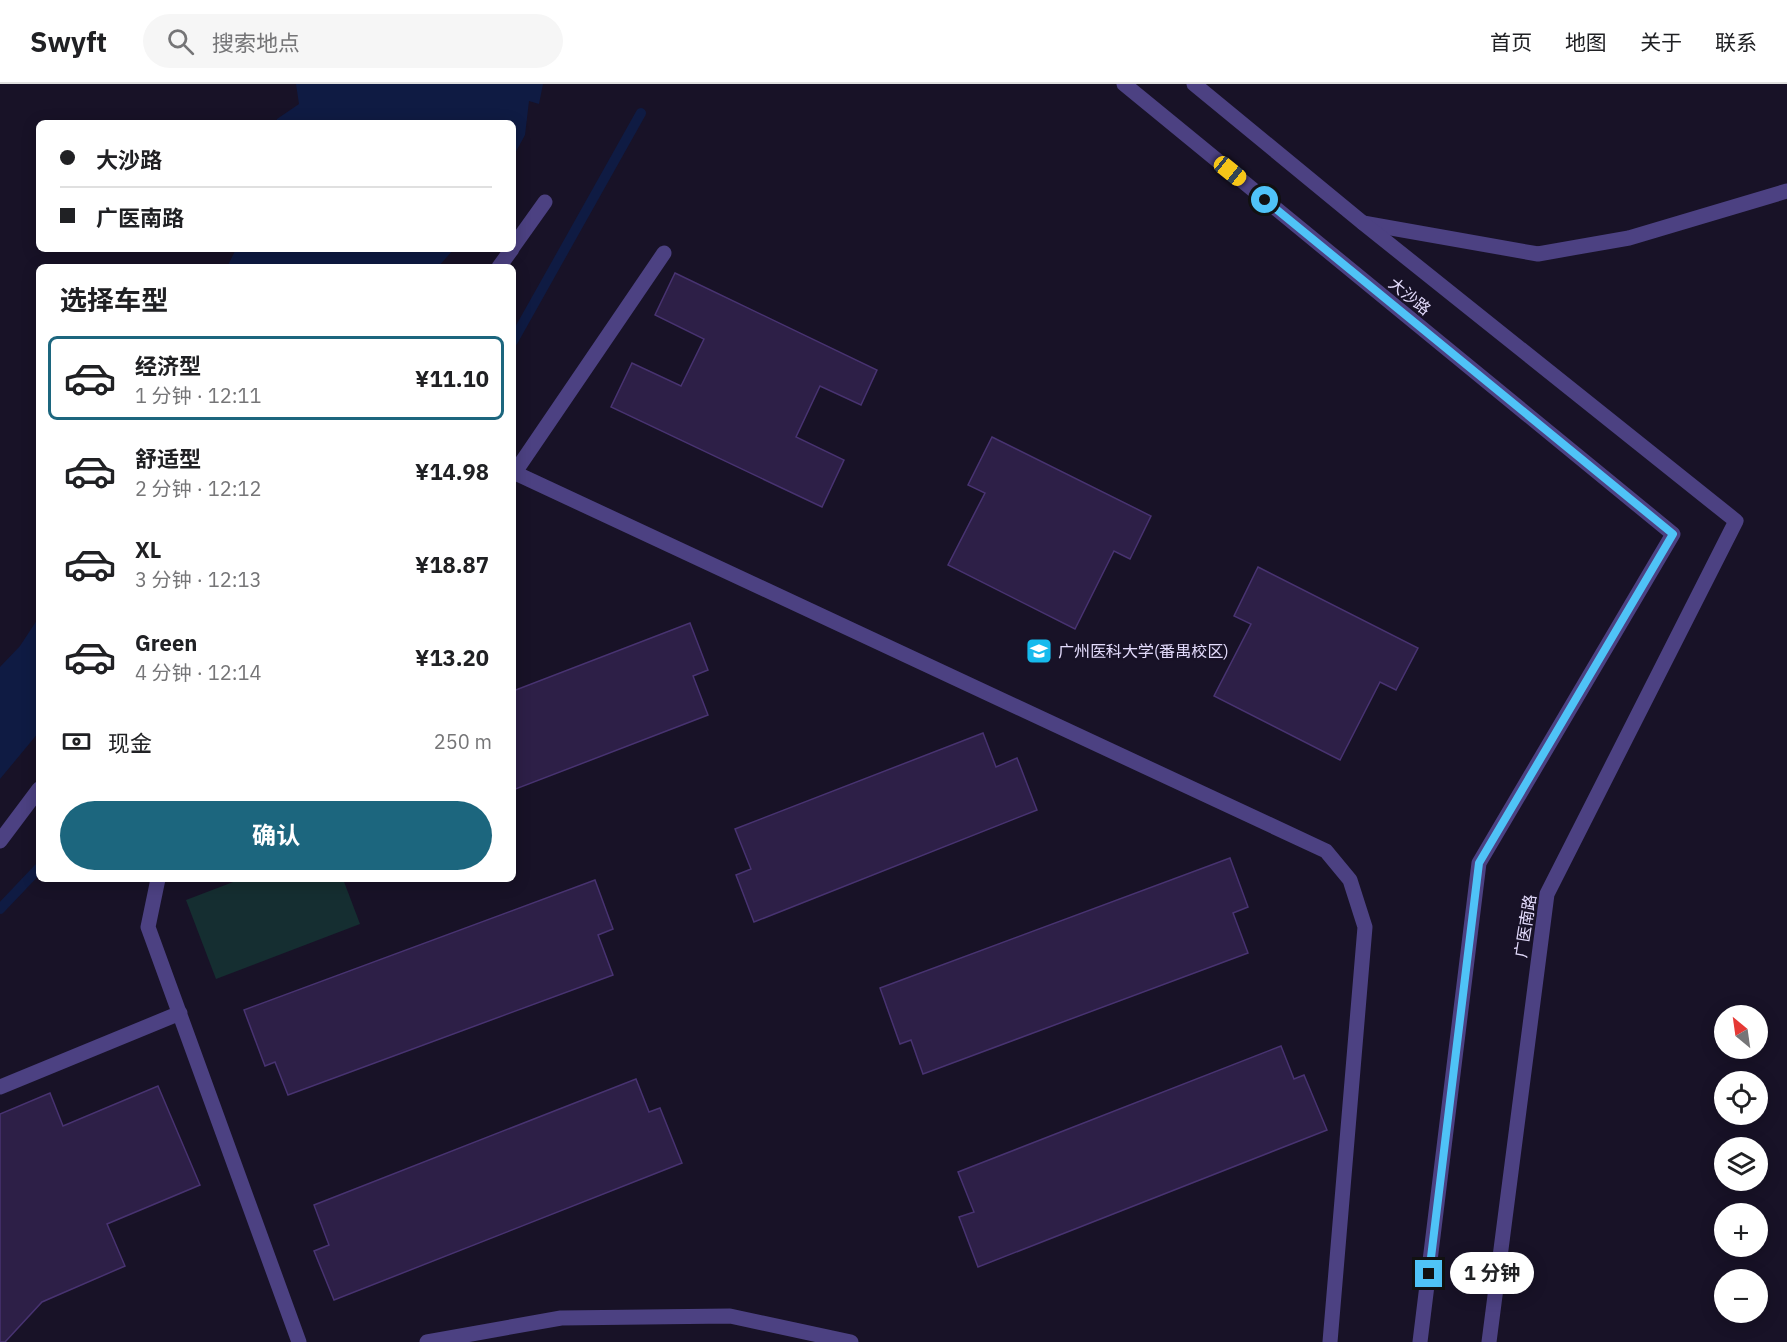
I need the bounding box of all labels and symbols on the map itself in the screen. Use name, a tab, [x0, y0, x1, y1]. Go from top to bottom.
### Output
car	[1210, 153, 1250, 189]
route start	[1251, 186, 1278, 213]
street label: 大沙路	[1385, 273, 1435, 319]
school or university icon: 广州医科大学(番禺校区)	[1024, 636, 1054, 666]
place label: 广州医科大学(番禺校区)	[1058, 641, 1229, 661]
street label: 广医南路	[1510, 893, 1540, 959]
north arrow	[1714, 1005, 1768, 1059]
callout: 1 分钟	[1450, 1253, 1534, 1295]
route end	[1415, 1260, 1442, 1287]

